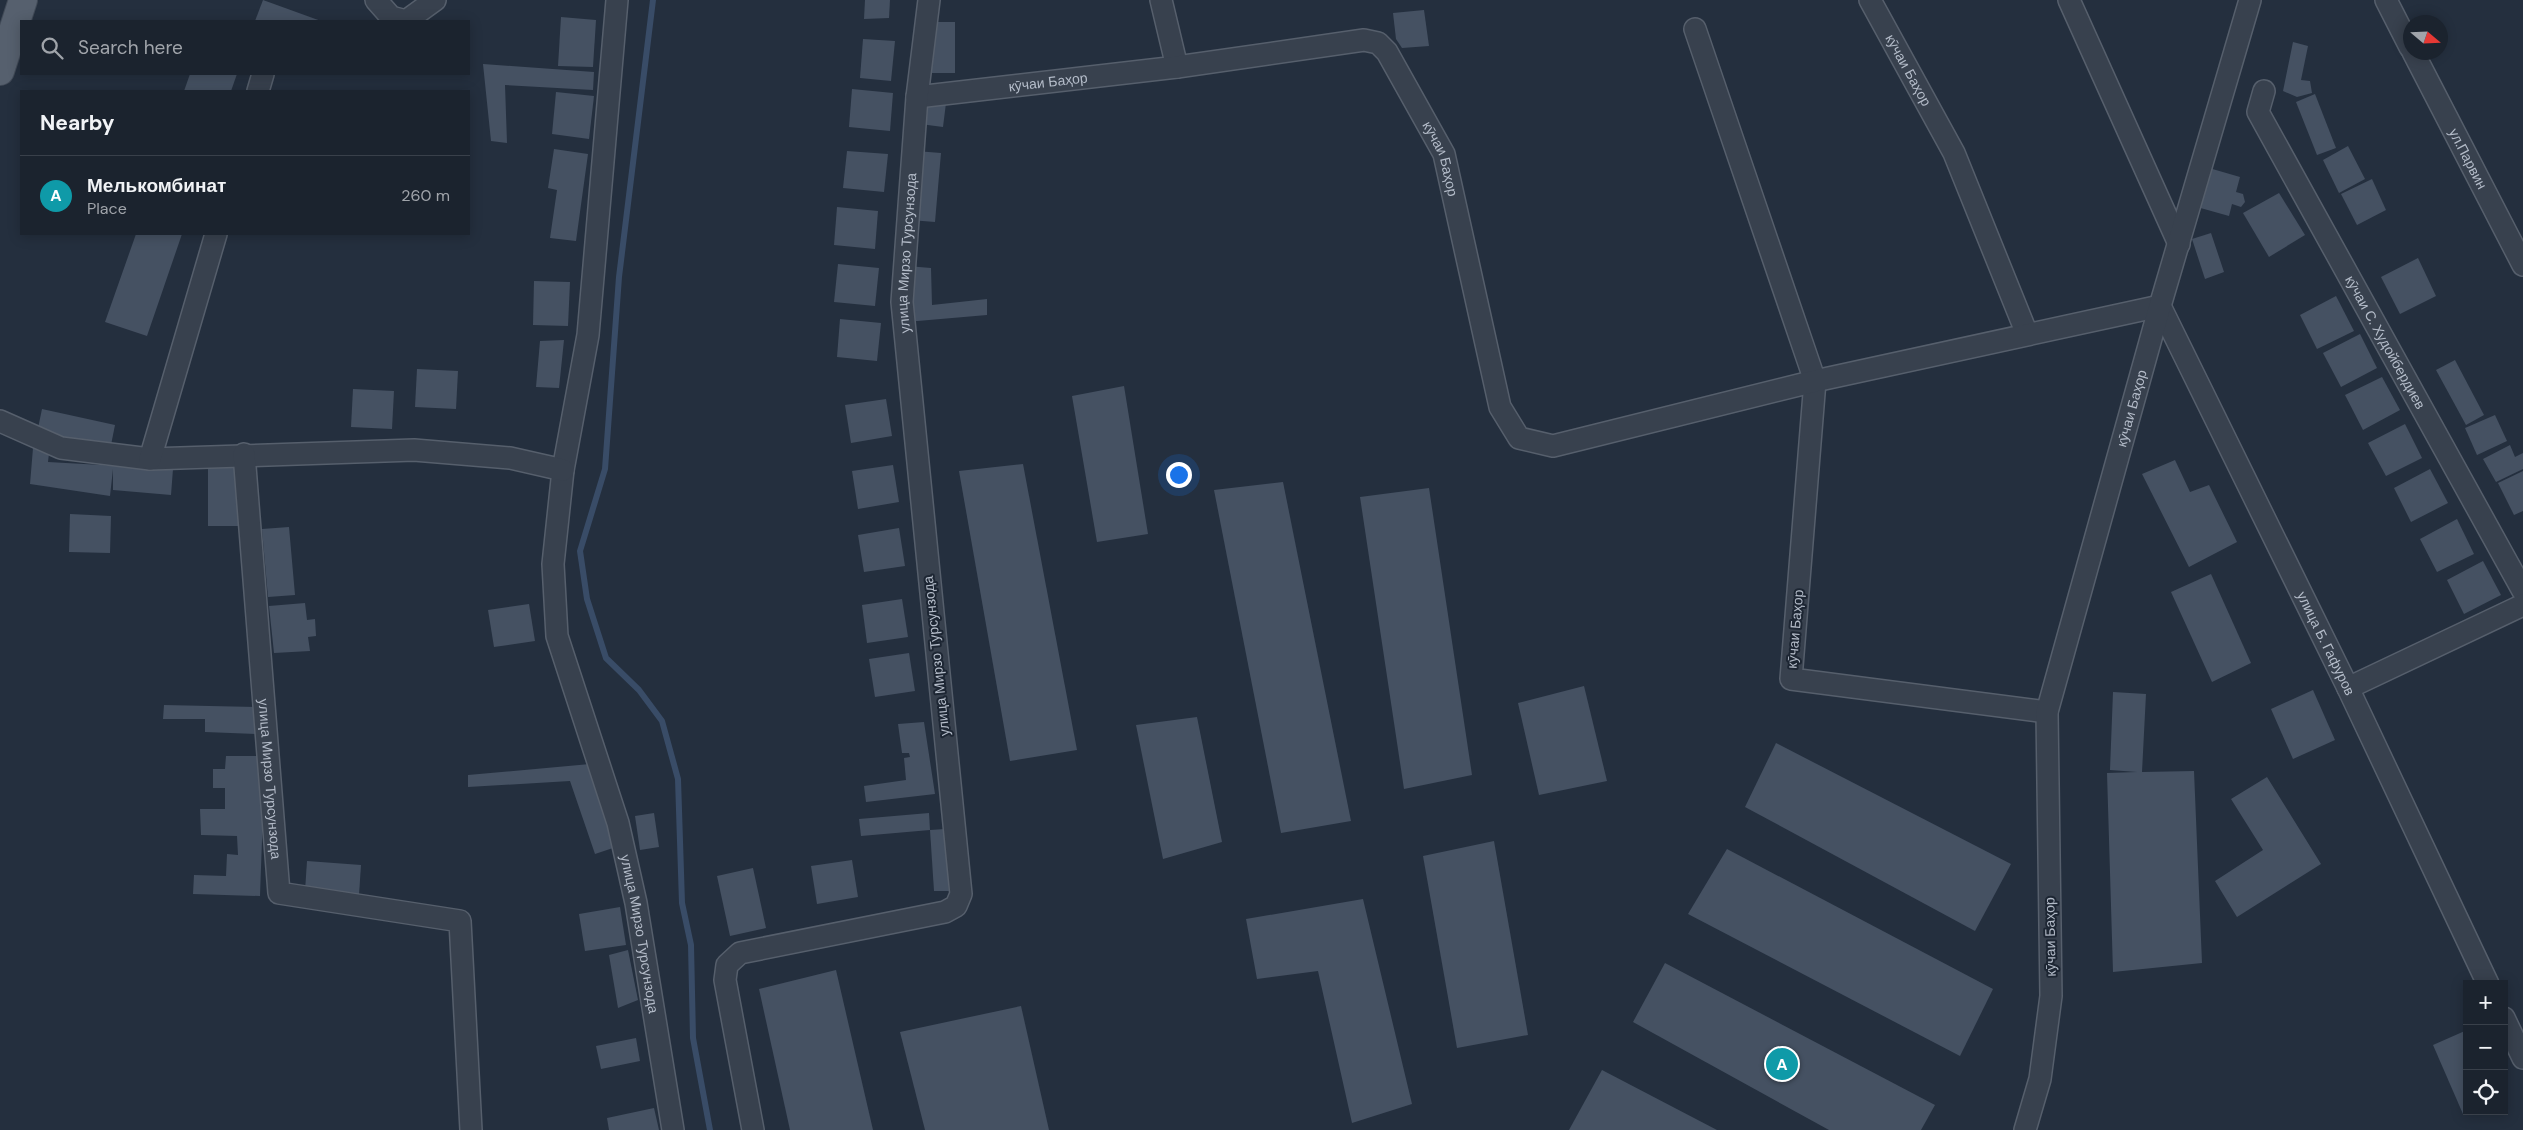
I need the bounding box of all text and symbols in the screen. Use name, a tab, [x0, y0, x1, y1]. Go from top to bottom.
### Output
north arrow	[2403, 15, 2448, 60]
search box	[20, 20, 470, 75]
street label: кӯчаи Баҳор	[1882, 31, 1936, 109]
icon: search	[38, 34, 66, 62]
text: Search here	[78, 35, 183, 60]
street label: кӯчаи Баҳор	[1008, 68, 1089, 95]
text: Nearby	[40, 109, 114, 137]
street label: кӯчаи Баҳор	[1418, 118, 1462, 198]
street label: ул.Парвин	[2445, 125, 2491, 192]
street label: улица Мирзо Турсунзода	[893, 172, 920, 334]
text: Мелькомбинат	[87, 173, 226, 198]
text: A	[50, 185, 62, 206]
text: 260 m	[401, 185, 450, 206]
text: Place	[87, 198, 127, 219]
street label: кӯчаи С. Худойбердиев	[2341, 272, 2430, 412]
street label: кӯчаи Баҳор	[2112, 368, 2151, 449]
your location	[1166, 462, 1192, 488]
street label: улица Мирзо Турсунзода	[919, 575, 953, 737]
street label: улица Б. Гафуров	[2293, 588, 2359, 698]
street label: кӯчаи Баҳор	[1783, 589, 1807, 669]
street label: улица Мирзо Турсунзода	[255, 698, 285, 860]
street label: улица Мирзо Турсунзода	[616, 853, 663, 1015]
street label: кӯчаи Баҳор	[2040, 897, 2060, 977]
map controls	[2463, 980, 2508, 1115]
button: +	[2463, 980, 2508, 1025]
button: −	[2463, 1025, 2508, 1070]
pin: A	[1766, 1045, 1798, 1083]
button: locate	[2463, 1070, 2508, 1115]

